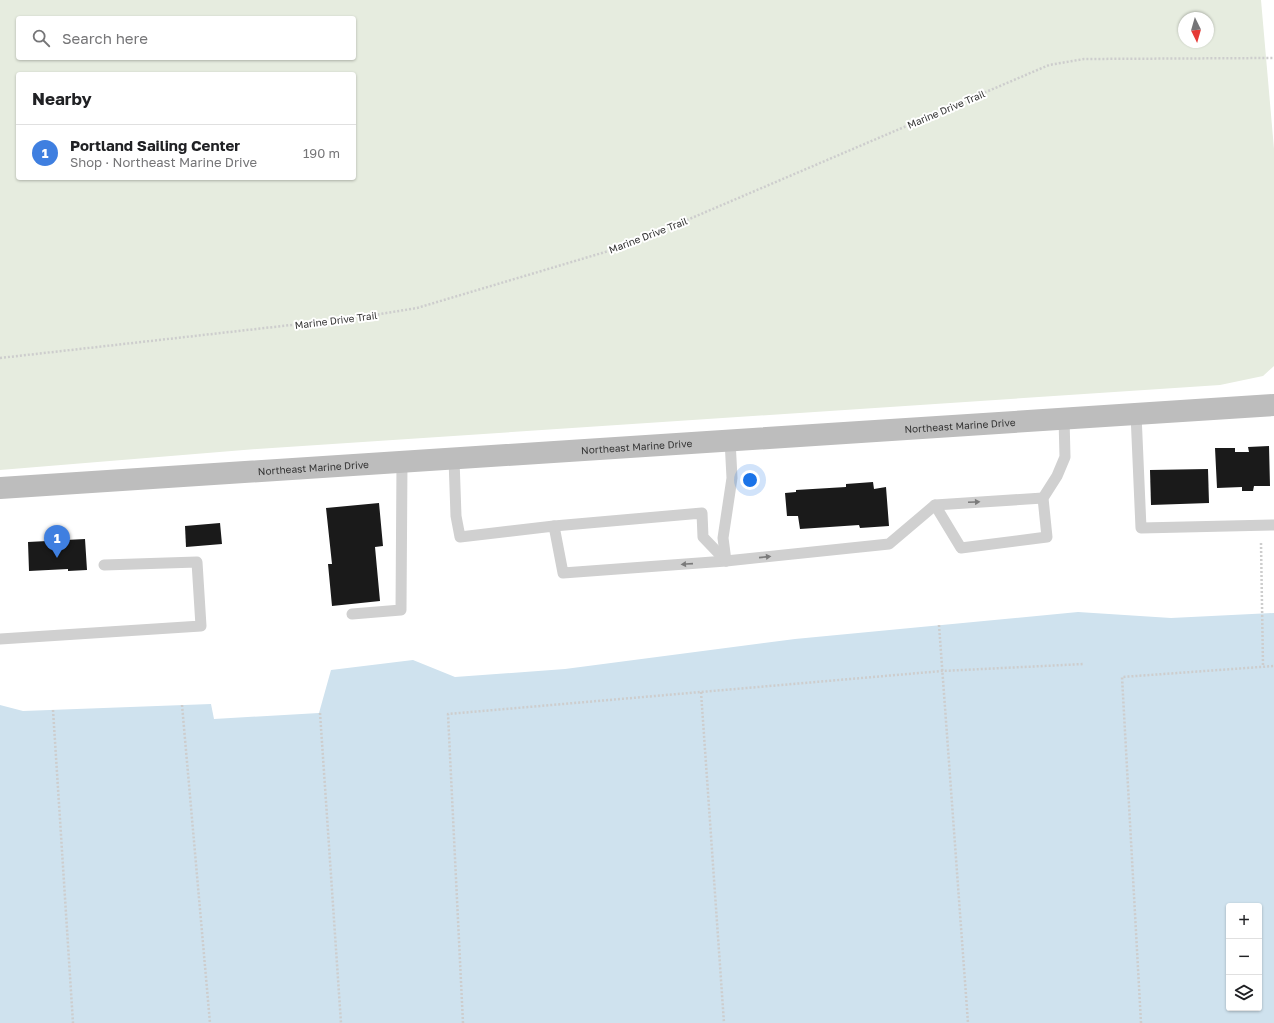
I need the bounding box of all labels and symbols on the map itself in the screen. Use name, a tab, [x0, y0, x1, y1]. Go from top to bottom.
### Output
north arrow	[1178, 12, 1214, 48]
street label: Marine Drive Trail	[905, 87, 987, 131]
street label: Marine Drive Trail	[607, 214, 689, 256]
street label: Marine Drive Trail	[294, 309, 378, 331]
street label: Northeast Marine Drive	[904, 416, 1016, 435]
street label: Northeast Marine Drive	[581, 437, 693, 456]
street label: Northeast Marine Drive	[257, 458, 369, 477]
your location	[740, 470, 760, 490]
one-way arrow	[968, 499, 980, 506]
pin: 1	[44, 525, 70, 558]
one-way arrow	[759, 553, 771, 560]
one-way arrow	[681, 560, 693, 567]

